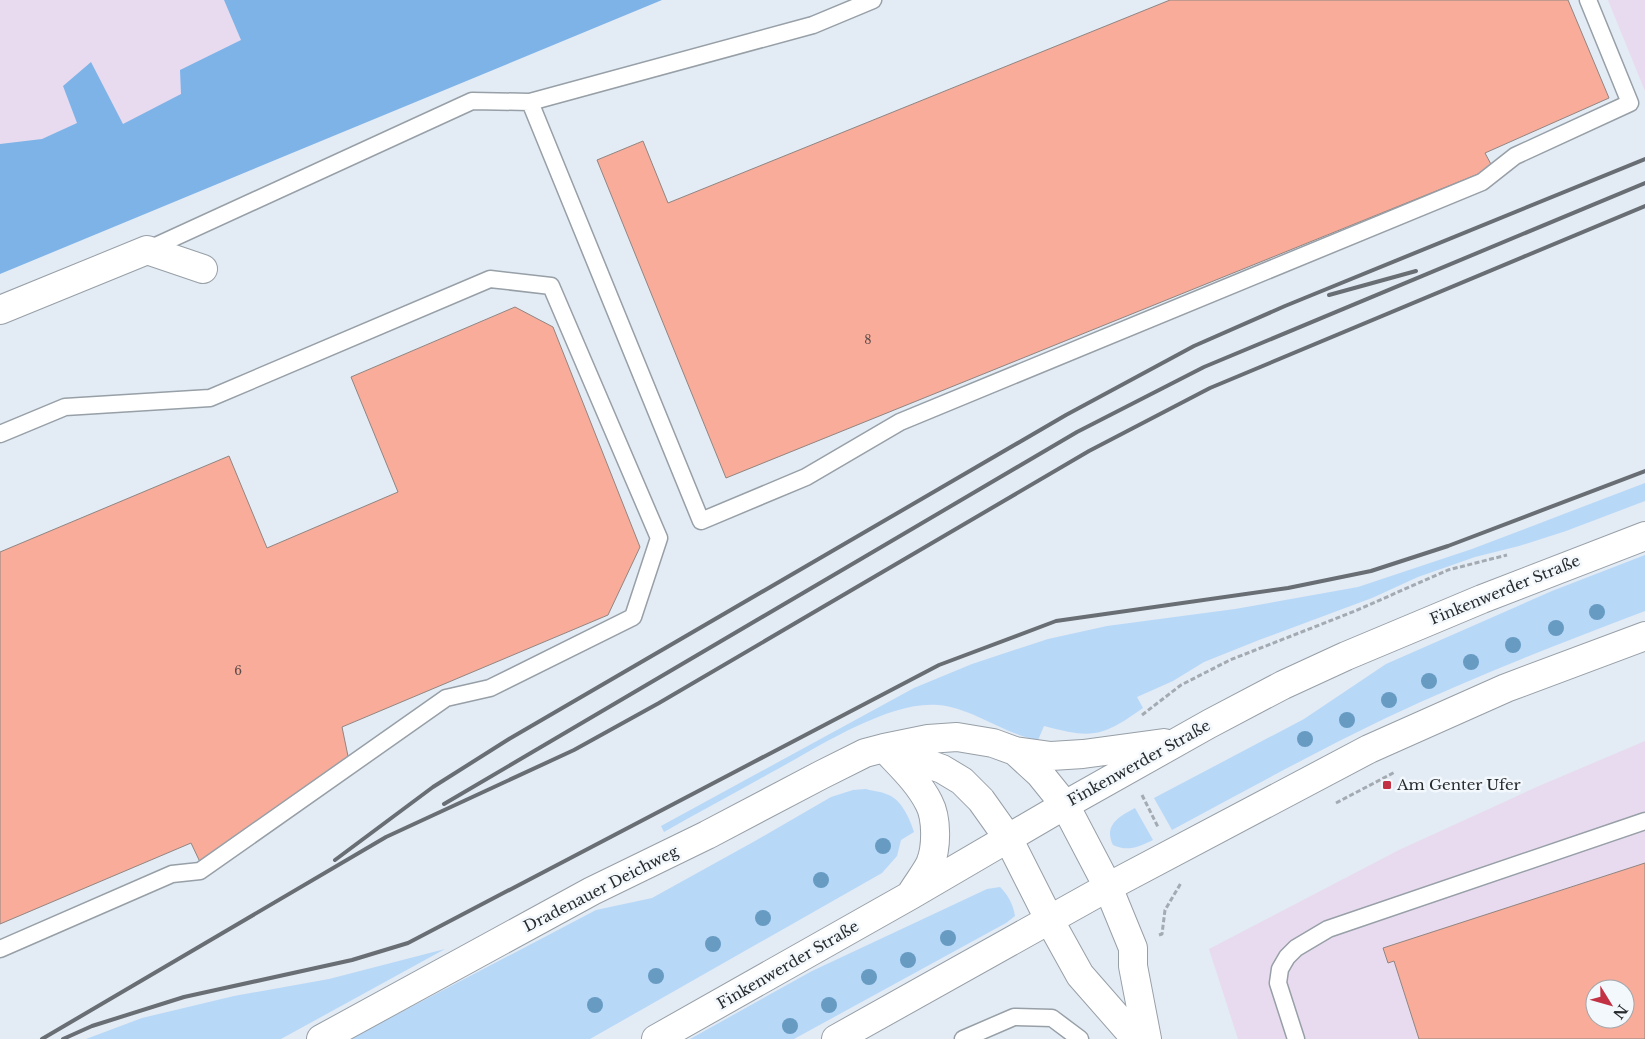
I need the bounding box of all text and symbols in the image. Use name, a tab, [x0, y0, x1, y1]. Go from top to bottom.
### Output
house number: 8	[864, 332, 872, 347]
street label: Finkenwerder Straße	[1427, 551, 1583, 628]
house number: 6	[234, 663, 242, 678]
street label: Finkenwerder Straße	[1064, 715, 1213, 810]
place label: Am Genter Ufer	[1396, 775, 1522, 794]
marker: Am Genter Ufer	[1381, 779, 1393, 791]
street label: Dradenauer Deichweg	[520, 841, 682, 936]
street label: Finkenwerder Straße	[714, 916, 862, 1013]
north arrow	[1585, 979, 1635, 1029]
text: N	[1609, 1001, 1632, 1022]

